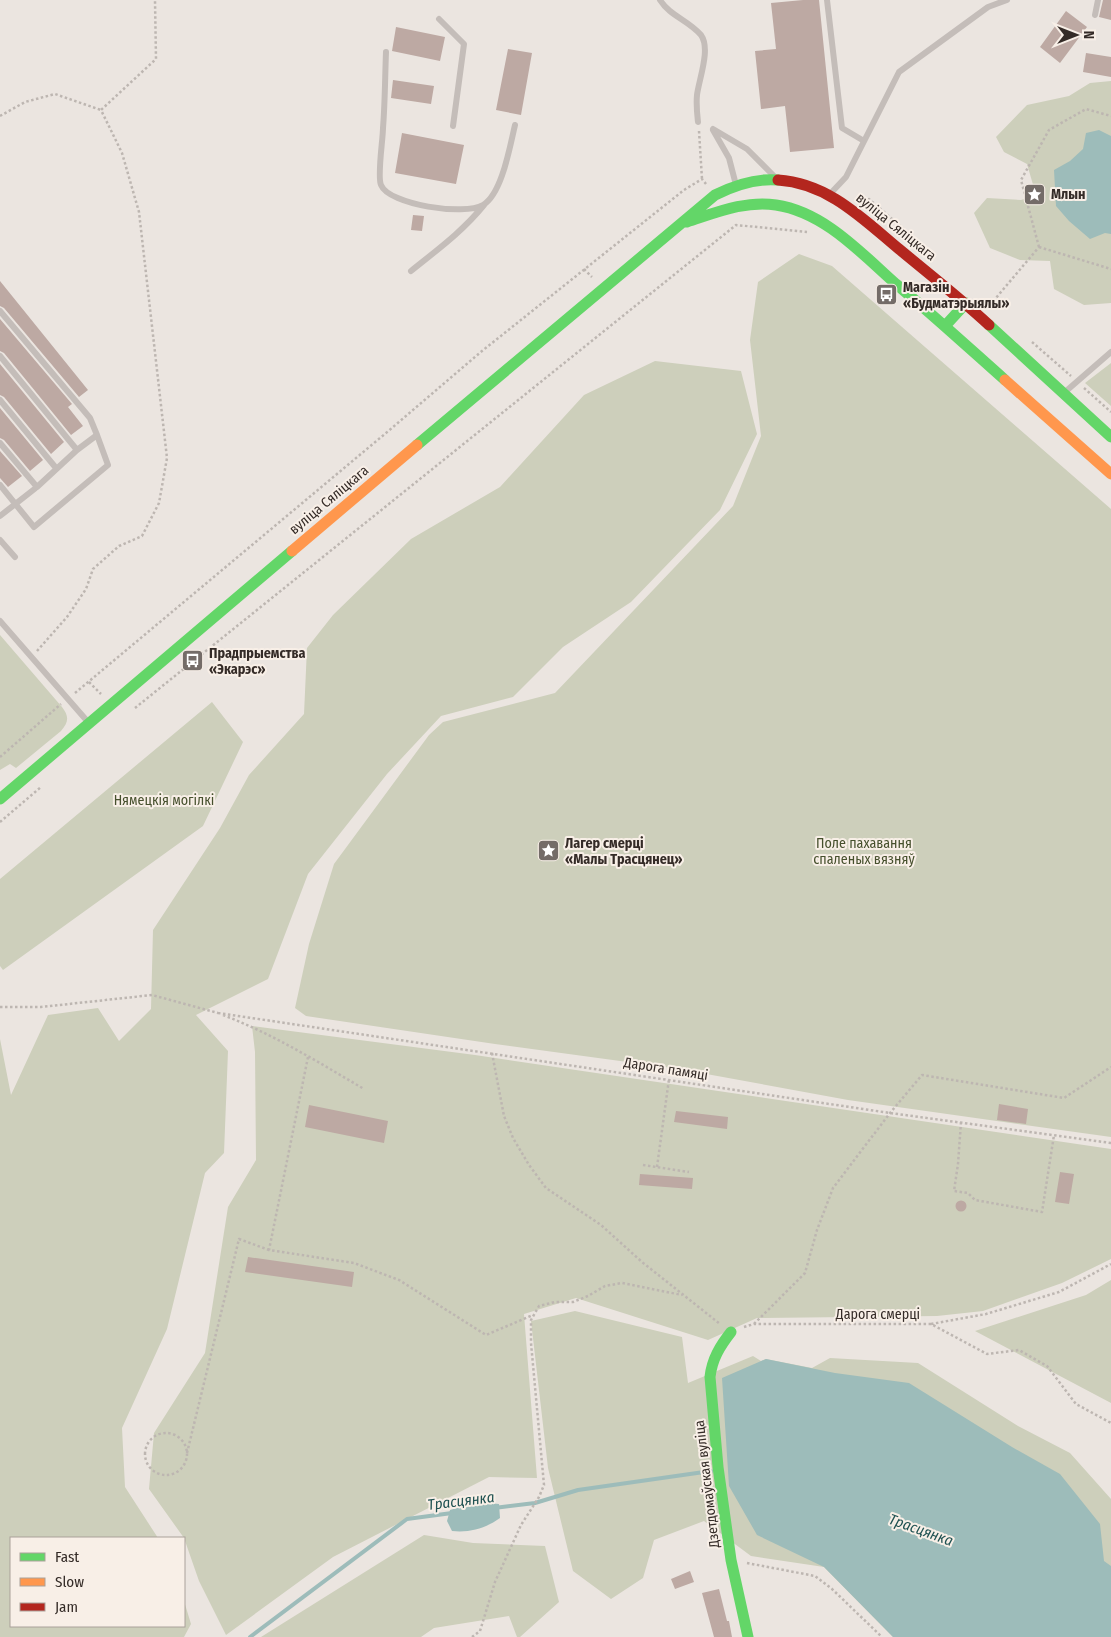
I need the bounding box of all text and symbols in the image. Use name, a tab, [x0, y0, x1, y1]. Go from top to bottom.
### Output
north arrow	[1051, 10, 1101, 60]
text: N	[1080, 31, 1097, 39]
place icon: Млын	[1023, 182, 1047, 206]
place label: Млын	[1051, 186, 1085, 203]
street label: вуліца Сяліцкага	[852, 189, 940, 265]
place label: Магазін «Будматэрыялы»	[903, 279, 1009, 312]
bus stop icon: Магазін «Будматэрыялы»	[875, 283, 899, 307]
street label: вуліца Сяліцкага	[286, 462, 372, 538]
place label: Прадпрыемства «Экарэс»	[209, 645, 305, 678]
bus stop icon: Прадпрыемства «Экарэс»	[181, 649, 205, 673]
park label: Нямецкія могілкі	[114, 792, 214, 809]
place label: Лагер смерці «Малы Трасцянец»	[565, 835, 683, 868]
park label: Поле пахавання спаленых вязняў	[813, 835, 915, 868]
place icon: Лагер смерці «Малы Трасцянец»	[537, 839, 561, 863]
street label: Дарога памяці	[622, 1054, 709, 1084]
street label: Дарога смерці	[835, 1306, 920, 1323]
street label: Дзетдомаўская вуліца	[691, 1419, 723, 1550]
water label: Трасцянка	[427, 1488, 496, 1514]
water label: Трасцянка	[886, 1510, 956, 1550]
legend	[10, 1537, 185, 1627]
text: Fast	[55, 1548, 79, 1566]
text: Slow	[55, 1573, 84, 1591]
text: Jam	[55, 1598, 78, 1616]

